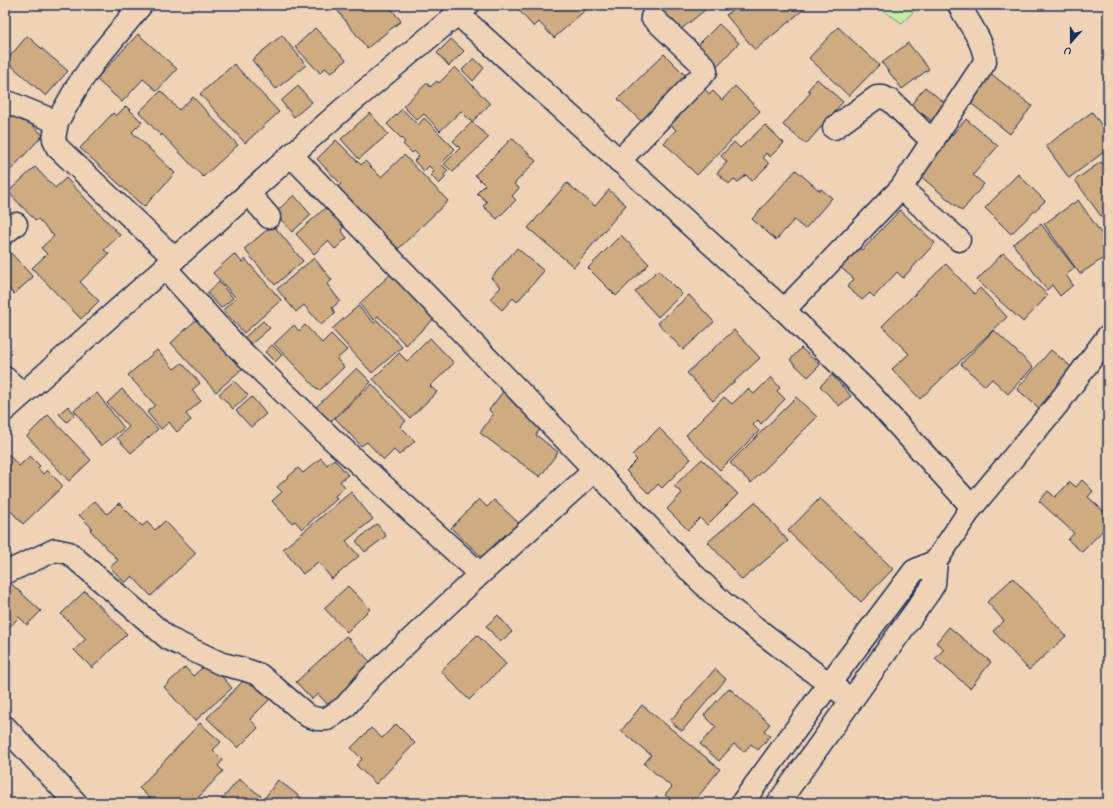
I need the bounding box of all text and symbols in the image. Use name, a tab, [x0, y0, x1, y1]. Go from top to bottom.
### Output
north arrow	[1051, 22, 1091, 62]
text: U	[1062, 43, 1074, 58]

